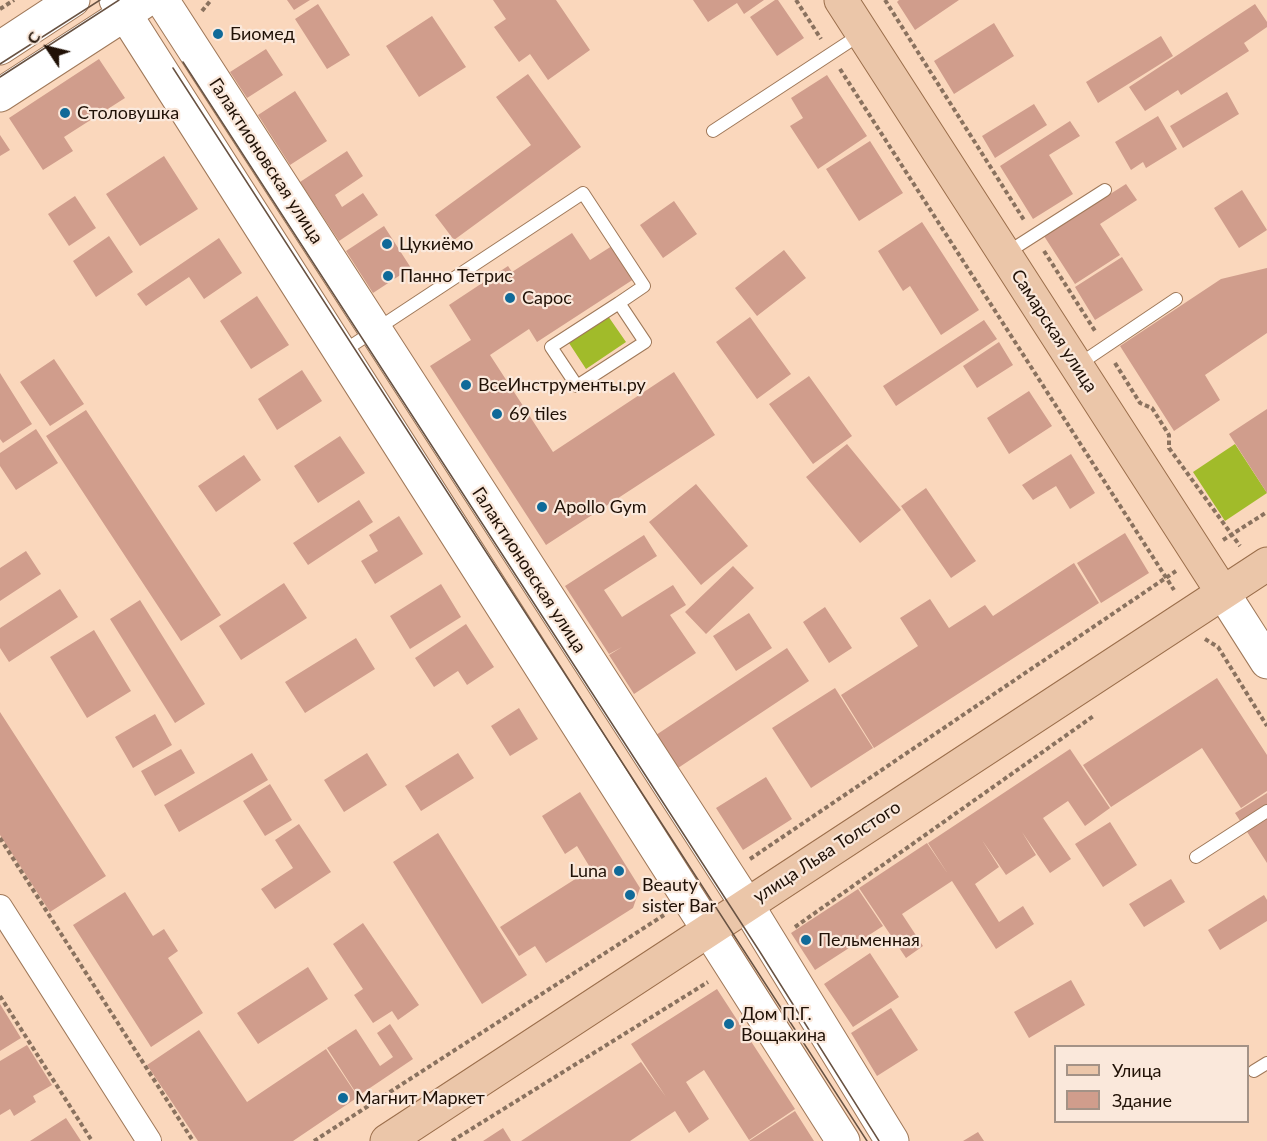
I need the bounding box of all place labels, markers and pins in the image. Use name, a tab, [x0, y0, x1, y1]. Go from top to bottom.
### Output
place label: Биомед	[230, 23, 295, 45]
marker: Биомед	[211, 27, 225, 41]
place label: Столовушка	[77, 102, 179, 124]
marker: Столовушка	[58, 106, 72, 120]
place label: Цукиёмо	[399, 233, 474, 255]
marker: Цукиёмо	[380, 237, 394, 251]
place label: Панно Тетрис	[400, 265, 513, 287]
marker: Панно Тетрис	[381, 269, 395, 283]
place label: Сарос	[522, 287, 572, 309]
marker: Сарос	[503, 291, 517, 305]
place label: ВсеИнструменты.ру	[478, 374, 646, 396]
marker: ВсеИнструменты.ру	[459, 378, 473, 392]
place label: 69 tiles	[509, 403, 567, 425]
marker: 69 tiles	[490, 407, 504, 421]
place label: Apollo Gym	[554, 496, 647, 518]
marker: Apollo Gym	[535, 500, 549, 514]
place label: Luna	[569, 860, 607, 882]
marker: Luna	[612, 864, 626, 878]
place label: Beauty sister Bar	[642, 874, 716, 916]
marker: Beauty sister Bar	[623, 888, 637, 902]
place label: Пельменная	[818, 929, 920, 951]
marker: Пельменная	[799, 933, 813, 947]
place label: Дом П.Г. Вощакина	[741, 1003, 826, 1046]
marker: Дом П.Г. Вощакина	[722, 1017, 736, 1031]
place label: Магнит Маркет	[355, 1087, 485, 1109]
marker: Магнит Маркет	[336, 1091, 350, 1105]

